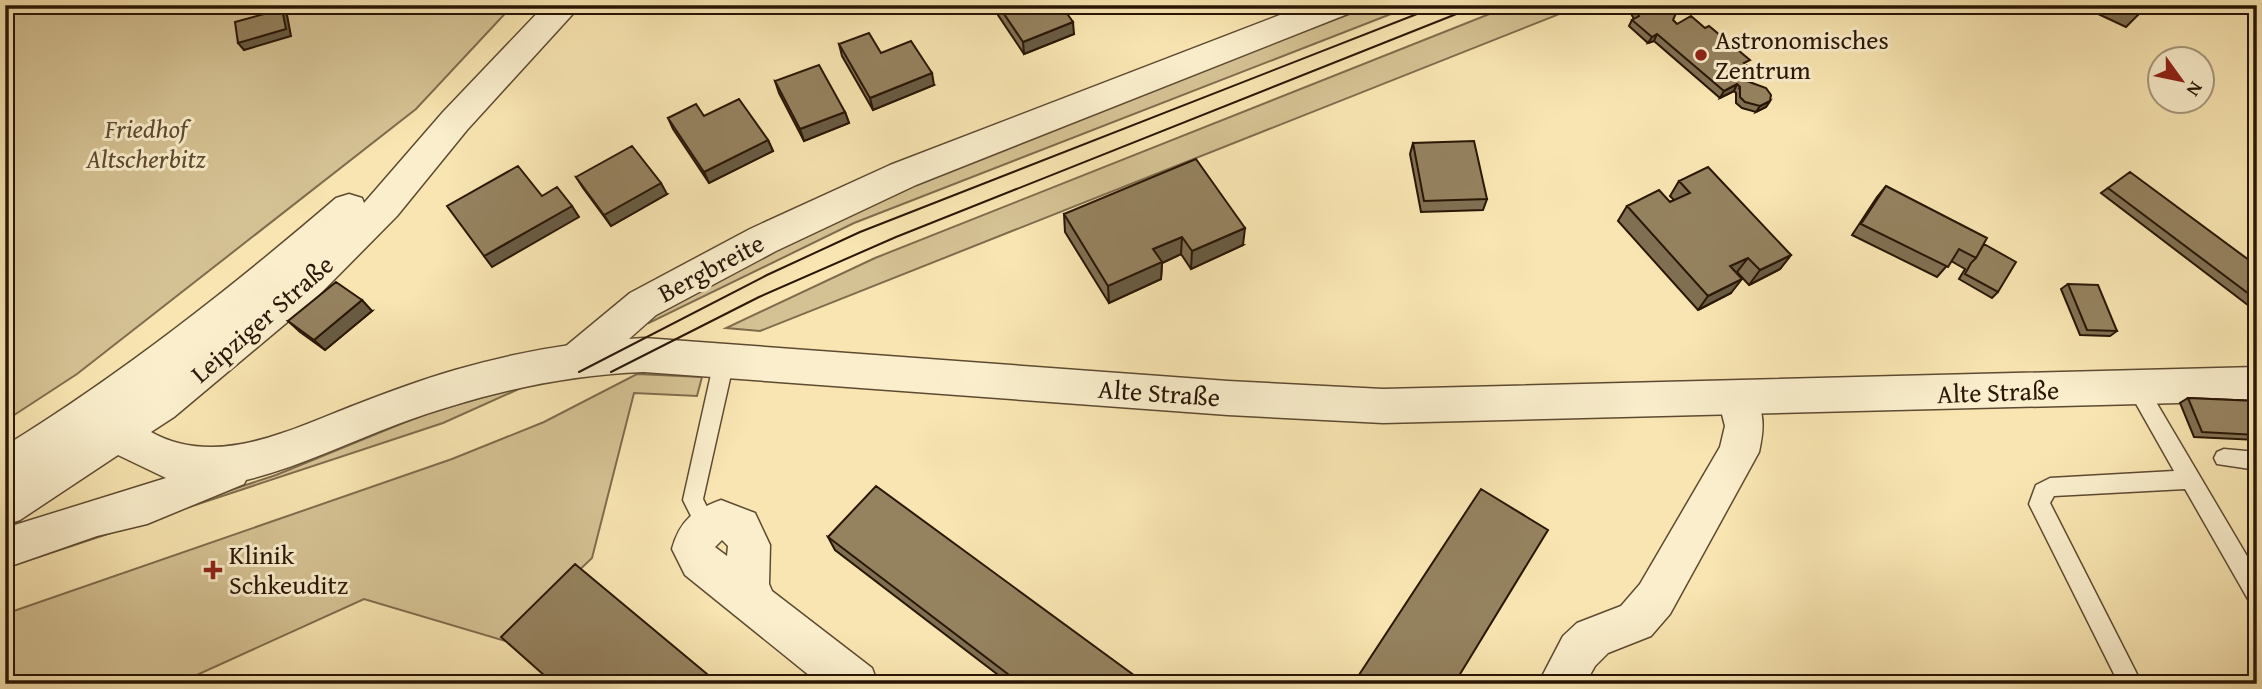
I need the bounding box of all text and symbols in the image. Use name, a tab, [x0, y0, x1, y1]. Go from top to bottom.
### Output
place label: Astronomisches Zentrum	[1715, 20, 1889, 89]
north arrow	[2146, 46, 2216, 116]
marker: Astronomisches Zentrum	[1693, 47, 1709, 63]
text: N	[2180, 76, 2210, 102]
park label: Friedhof Altscherbitz	[85, 109, 206, 178]
street label: Bergbreite	[651, 223, 771, 312]
street label: Leipziger Straße	[182, 245, 342, 392]
street label: Alte Straße	[1097, 369, 1221, 416]
street label: Alte Straße	[1936, 370, 2060, 413]
place label: Klinik Schkeuditz	[229, 535, 348, 604]
marker: Klinik Schkeuditz	[203, 560, 223, 580]

